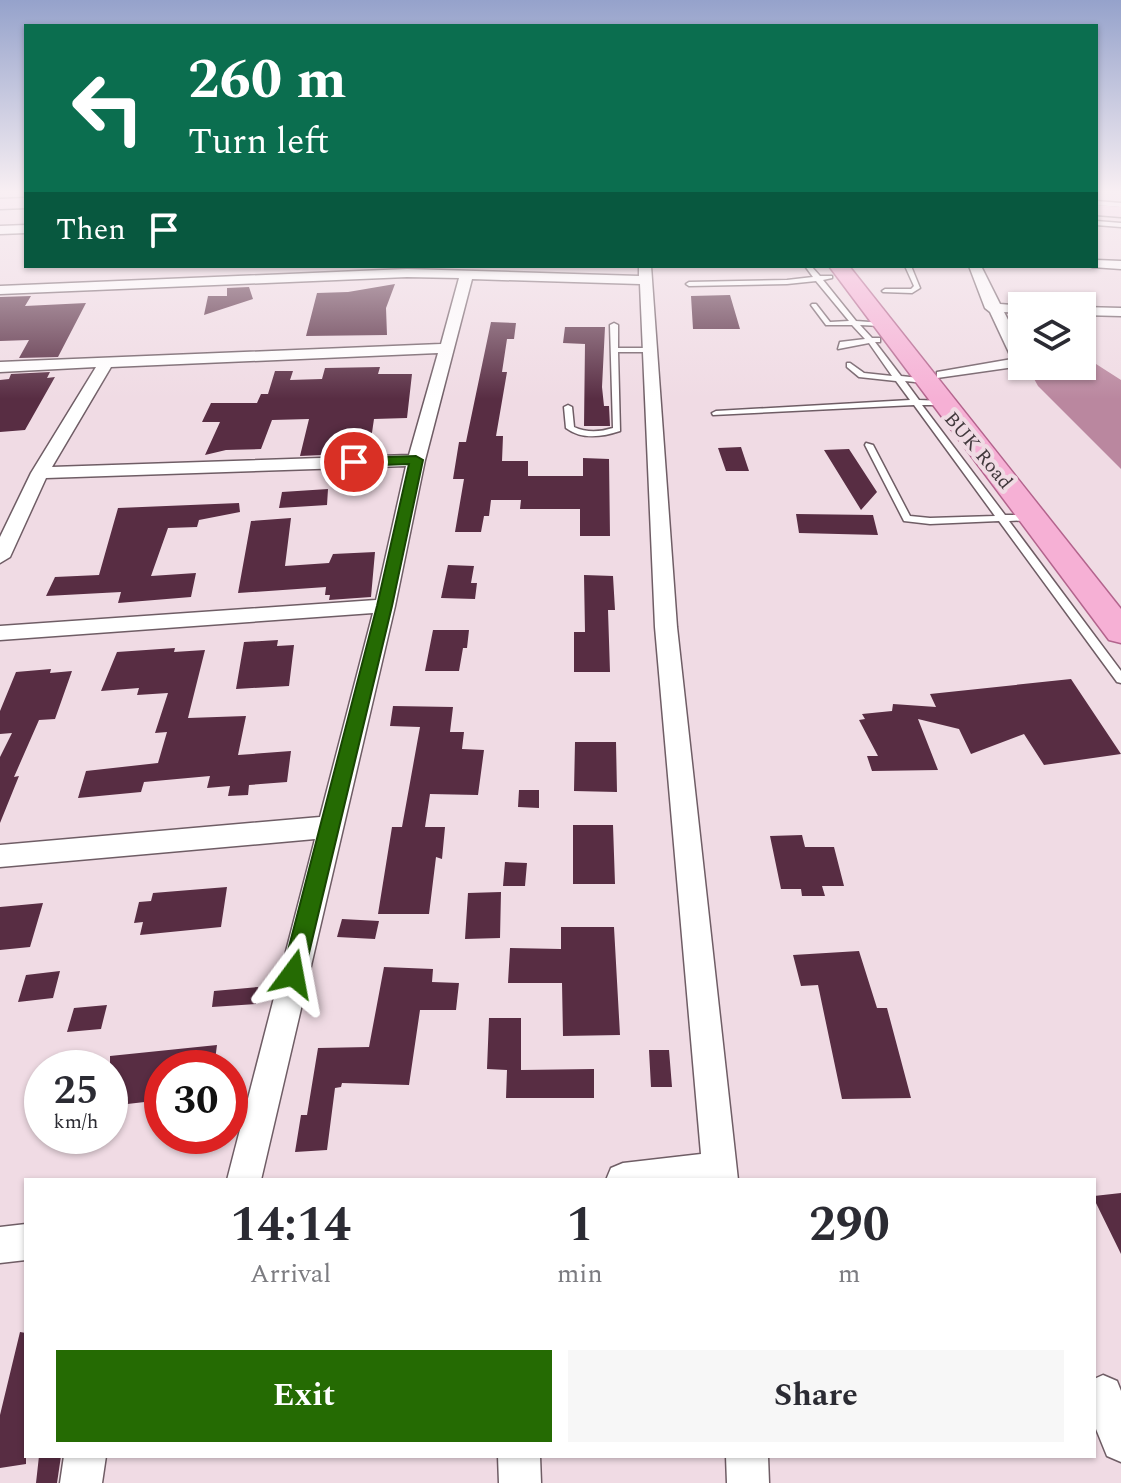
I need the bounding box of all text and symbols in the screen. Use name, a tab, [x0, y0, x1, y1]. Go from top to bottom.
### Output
text: 260 m	[188, 38, 347, 123]
icon: left	[56, 56, 160, 160]
text: Turn left	[188, 115, 329, 170]
text: Then	[56, 207, 126, 253]
icon: arrive	[142, 208, 186, 252]
map controls	[1008, 292, 1096, 380]
button: layers	[1008, 292, 1096, 380]
street label: BUK Road	[937, 405, 1020, 496]
pin	[320, 428, 388, 496]
icon: arrive	[332, 440, 376, 484]
position arrow	[251, 932, 335, 1016]
speed limit sign: 30	[144, 1050, 248, 1154]
text: 25	[54, 1061, 98, 1122]
text: km/h	[54, 1107, 99, 1137]
text: 14:14	[230, 1189, 351, 1262]
text: 1	[566, 1189, 593, 1262]
text: 290	[809, 1189, 890, 1262]
text: Arrival	[250, 1254, 331, 1294]
text: min	[557, 1254, 603, 1294]
text: m	[838, 1254, 860, 1294]
button: Exit	[56, 1350, 552, 1442]
button: Share	[568, 1350, 1064, 1442]

